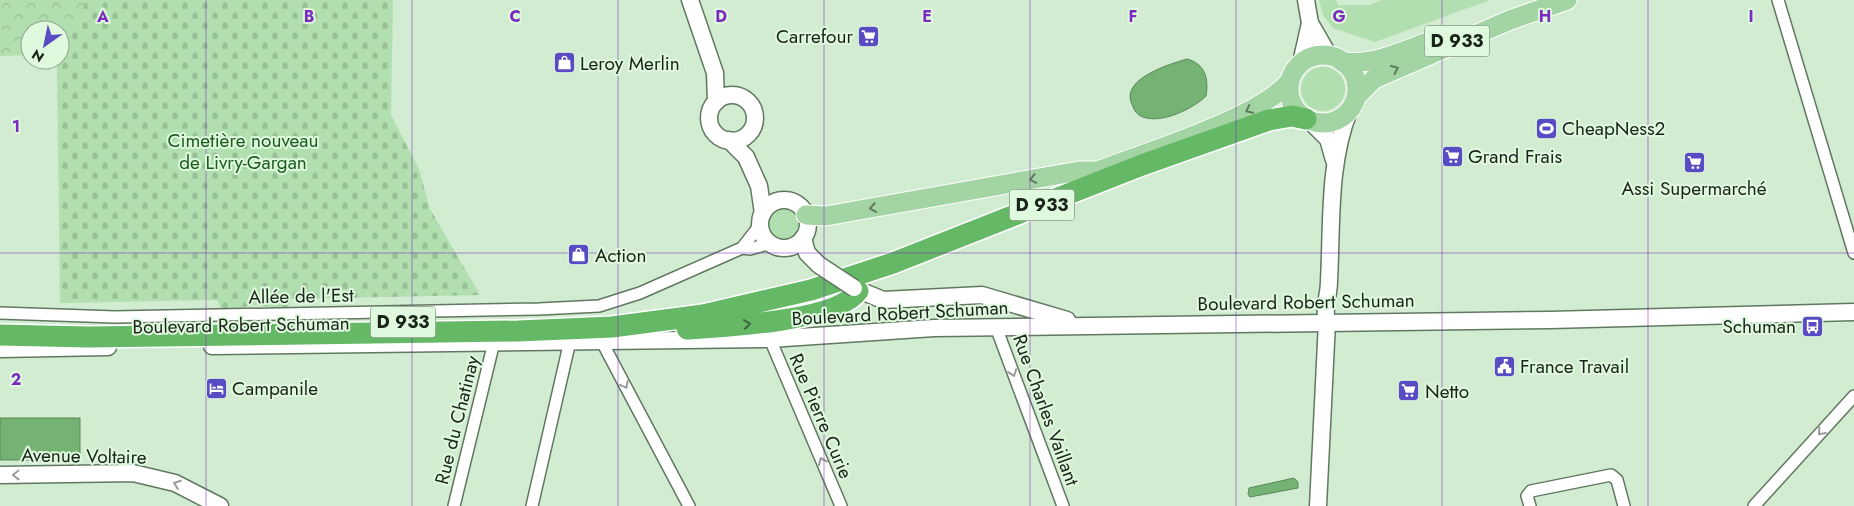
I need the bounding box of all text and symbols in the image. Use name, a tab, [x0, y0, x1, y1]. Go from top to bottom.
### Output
text: A	[96, 5, 109, 28]
text: B	[304, 5, 314, 28]
text: C	[509, 5, 521, 28]
text: D	[715, 5, 727, 28]
text: E	[922, 5, 932, 28]
text: F	[1129, 5, 1137, 28]
text: G	[1332, 5, 1346, 28]
text: H	[1539, 5, 1551, 28]
text: I	[1748, 5, 1754, 28]
north arrow	[20, 20, 70, 70]
place label: Carrefour	[776, 23, 853, 50]
supermarket icon: Carrefour	[857, 24, 881, 48]
road number: D 933	[1424, 26, 1490, 56]
text: N	[28, 44, 48, 67]
place label: Leroy Merlin	[580, 50, 680, 77]
shop icon: Leroy Merlin	[552, 51, 576, 75]
one-way arrow	[1390, 65, 1399, 76]
one-way arrow	[1245, 103, 1254, 114]
text: 1	[12, 115, 20, 138]
place label: CheapNess2	[1562, 115, 1665, 142]
sports icon: CheapNess2	[1534, 116, 1558, 140]
park label: Cimetière nouveau de Livry-Gargan	[168, 127, 318, 176]
place label: Grand Frais	[1468, 143, 1563, 170]
supermarket icon: Grand Frais	[1440, 144, 1464, 168]
supermarket icon: Assi Supermarché	[1682, 150, 1706, 174]
one-way arrow	[1028, 174, 1037, 184]
place label: Assi Supermarché	[1621, 175, 1767, 202]
road number: D 933	[1010, 190, 1074, 220]
one-way arrow	[868, 202, 877, 212]
place label: Action	[595, 242, 646, 269]
shop icon: Action	[567, 243, 591, 267]
street label: Allée de l'Est	[248, 282, 354, 310]
street label: Boulevard Robert Schuman	[1197, 287, 1415, 317]
street label: Boulevard Robert Schuman	[791, 294, 1009, 332]
road number: D 933	[370, 306, 436, 338]
street label: Boulevard Robert Schuman	[132, 310, 350, 340]
place label: Schuman	[1723, 313, 1796, 340]
bus stop icon: Schuman	[1800, 314, 1824, 338]
one-way arrow	[744, 319, 752, 330]
street label: Rue Charles Vaillant	[1006, 330, 1086, 490]
street label: Rue Pierre Curie	[782, 349, 860, 483]
street label: Rue du Chatinay	[428, 352, 486, 487]
place label: France Travail	[1520, 353, 1629, 380]
public building icon: France Travail	[1492, 354, 1516, 378]
text: 2	[11, 368, 21, 391]
one-way arrow	[1007, 368, 1017, 377]
place label: Campanile	[232, 375, 318, 402]
hotel icon: Campanile	[204, 376, 228, 400]
place label: Netto	[1425, 378, 1469, 405]
one-way arrow	[618, 379, 628, 388]
supermarket icon: Netto	[1397, 379, 1421, 403]
one-way arrow	[1818, 427, 1827, 436]
street label: Avenue Voltaire	[21, 441, 147, 471]
one-way arrow	[817, 457, 828, 466]
one-way arrow	[11, 469, 19, 480]
one-way arrow	[173, 480, 182, 490]

